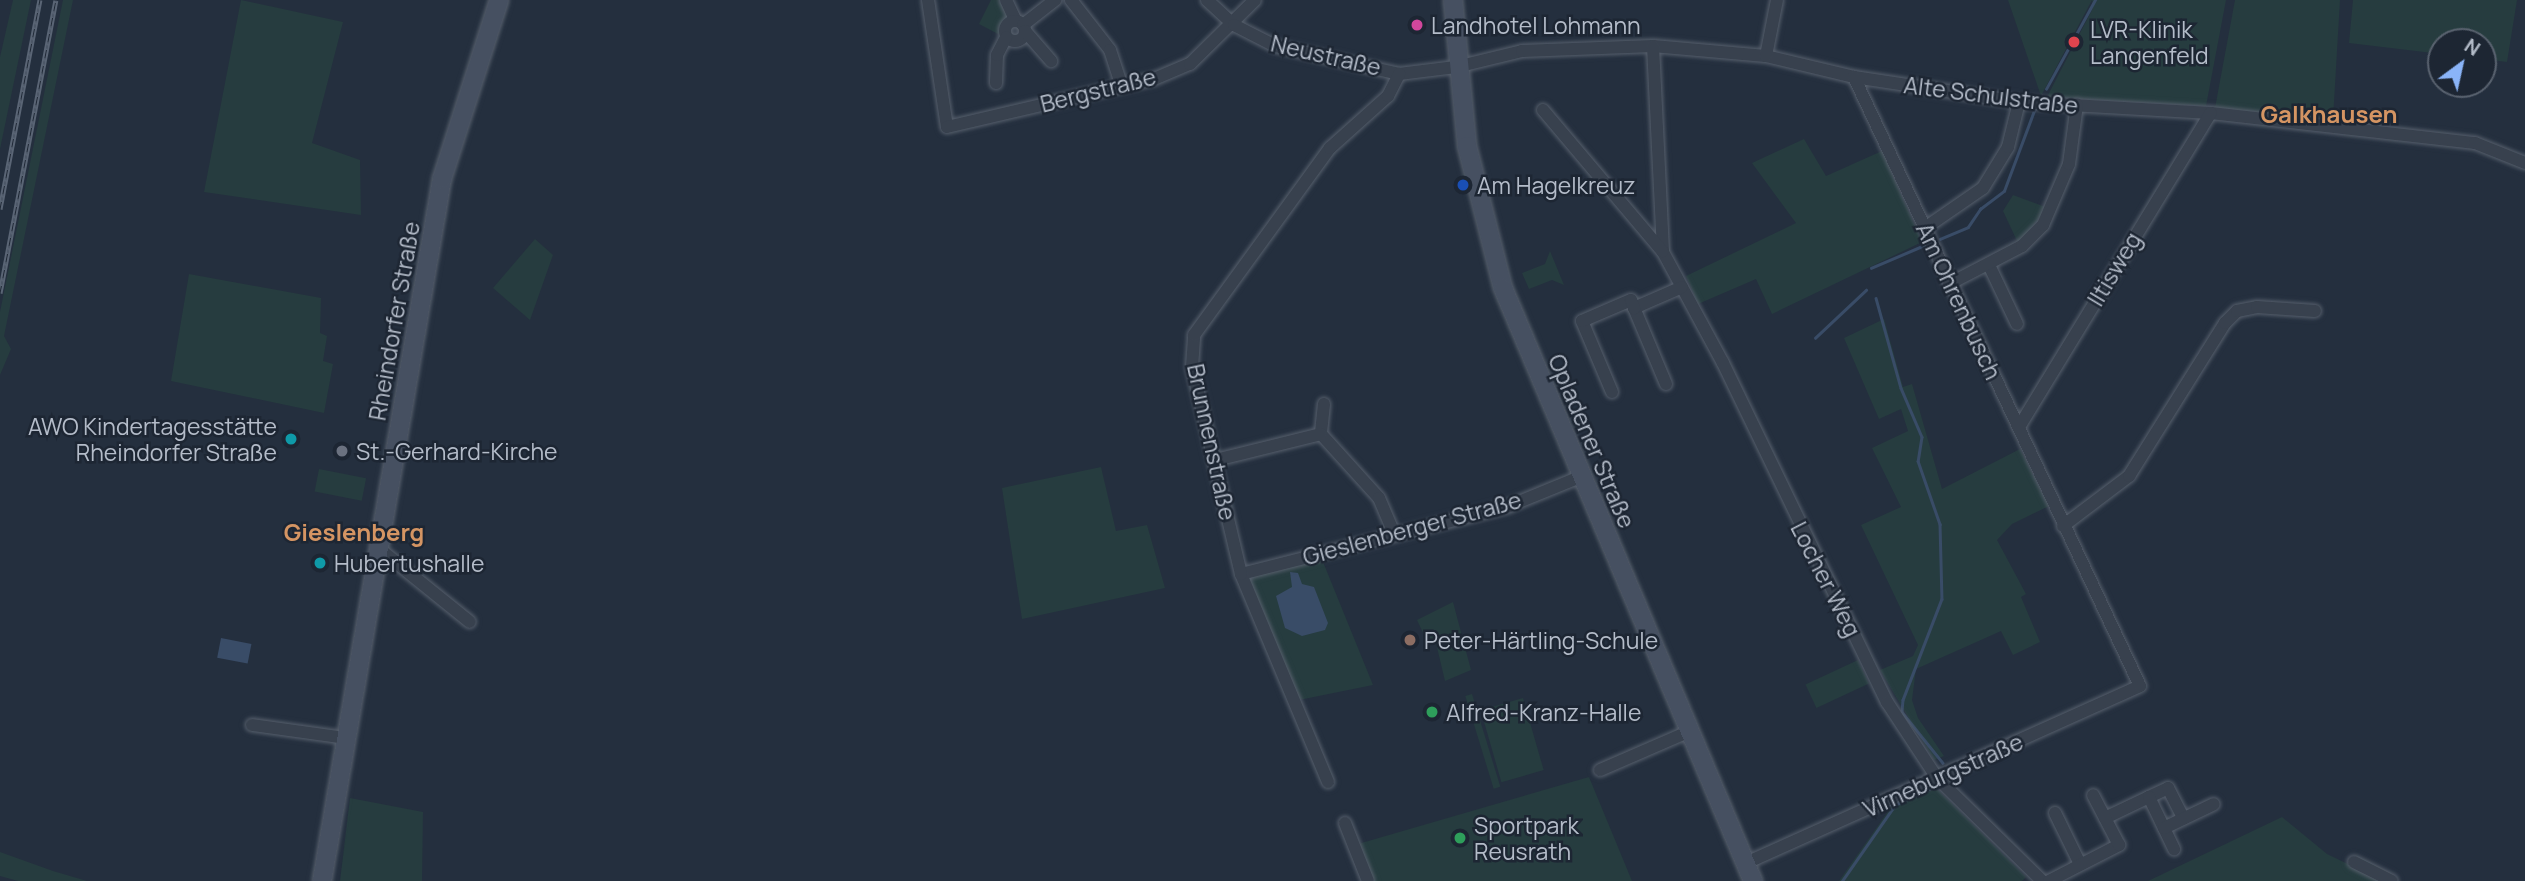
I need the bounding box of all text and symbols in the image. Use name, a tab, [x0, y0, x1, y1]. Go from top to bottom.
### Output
place label: Landhotel Lohmann	[1431, 11, 1641, 39]
place label: LVR-Klinik Langenfeld	[2090, 15, 2209, 69]
marker: Landhotel Lohmann	[1409, 17, 1425, 33]
north arrow	[2427, 28, 2497, 98]
street label: Neustraße	[1268, 29, 1384, 81]
marker: LVR-Klinik Langenfeld	[2064, 32, 2084, 52]
text: N	[2460, 32, 2485, 62]
street label: Bergstraße	[1037, 62, 1159, 118]
street label: Alte Schulstraße	[1902, 71, 2080, 119]
district label: Galkhausen	[2261, 100, 2397, 128]
place label: Am Hagelkreuz	[1477, 171, 1635, 199]
marker: Am Hagelkreuz	[1455, 177, 1471, 193]
street label: Am Ohrenbusch	[1911, 218, 2007, 384]
street label: Rheindorfer Straße	[363, 219, 425, 423]
street label: Iltisweg	[2081, 227, 2147, 311]
street label: Opladener Straße	[1543, 350, 1641, 532]
street label: Brunnenstraße	[1182, 361, 1242, 523]
place label: AWO Kindertagesstätte Rheindorfer Straße	[28, 412, 277, 466]
marker: AWO Kindertagesstätte Rheindorfer Straße	[283, 431, 299, 447]
place label: St.-Gerhard-Kirche	[356, 437, 558, 465]
marker: St.-Gerhard-Kirche	[334, 443, 350, 459]
street label: Gieslenberger Straße	[1300, 486, 1524, 570]
street label: Locher Weg	[1785, 517, 1867, 641]
district label: Gieslenberg	[284, 518, 424, 546]
place label: Hubertushalle	[334, 549, 484, 577]
marker: Hubertushalle	[312, 555, 328, 571]
place label: Peter-Härtling-Schule	[1424, 626, 1658, 654]
marker: Peter-Härtling-Schule	[1402, 632, 1418, 648]
place label: Alfred-Kranz-Halle	[1446, 698, 1641, 726]
marker: Alfred-Kranz-Halle	[1424, 704, 1440, 720]
street label: Virneburgstraße	[1859, 727, 2027, 823]
place label: Sportpark Reusrath	[1474, 811, 1579, 865]
marker: Sportpark Reusrath	[1452, 830, 1468, 846]

